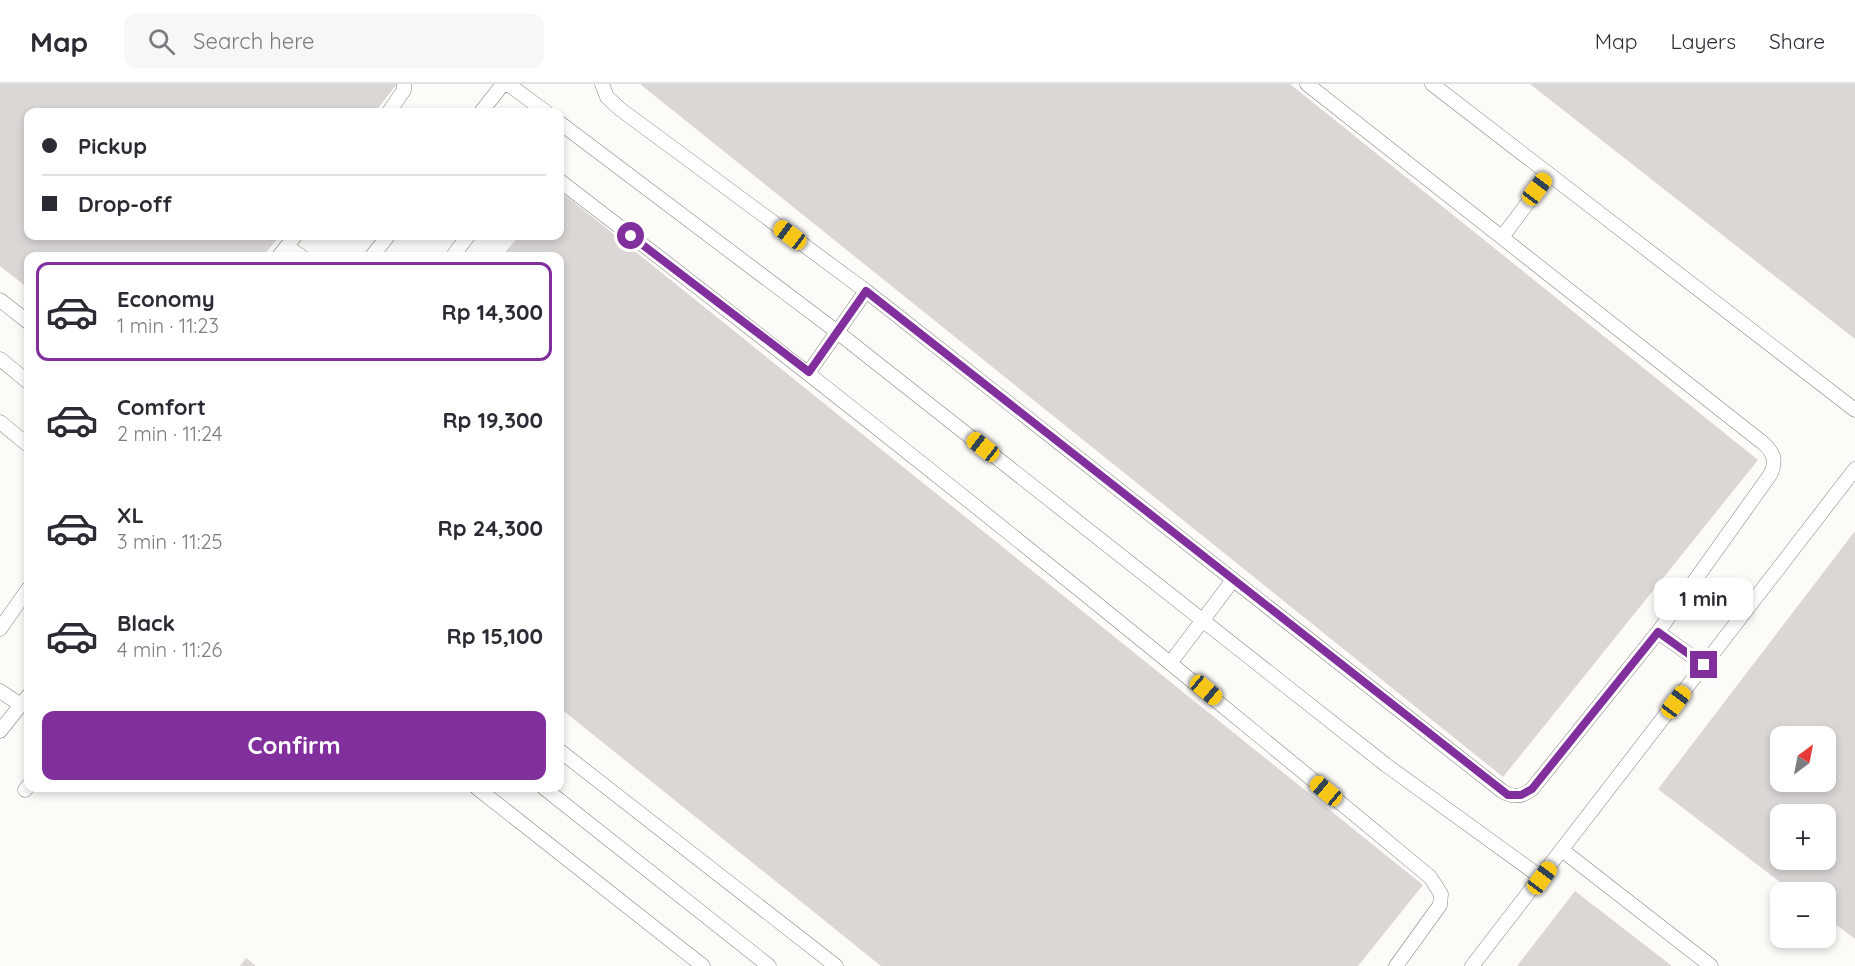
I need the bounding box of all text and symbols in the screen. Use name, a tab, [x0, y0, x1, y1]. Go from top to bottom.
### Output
search box	[124, 14, 544, 68]
text: Map	[30, 24, 88, 59]
icon: search	[145, 25, 178, 58]
text: Search here	[193, 27, 315, 55]
text: Map	[1595, 28, 1638, 54]
text: Layers	[1671, 28, 1736, 54]
text: Share	[1769, 28, 1825, 54]
text: Pickup	[78, 132, 147, 160]
car	[1519, 169, 1555, 209]
text: Drop-off	[78, 190, 172, 218]
car	[770, 217, 810, 253]
route start	[617, 222, 644, 249]
icon: car	[45, 285, 99, 339]
text: Economy	[117, 285, 215, 313]
text: Rp 14,300	[442, 298, 543, 326]
text: 1 min · 11:23	[117, 313, 219, 338]
icon: car	[45, 393, 99, 447]
text: Comfort	[117, 393, 206, 421]
text: Rp 19,300	[442, 406, 543, 434]
text: 2 min · 11:24	[117, 421, 222, 446]
car	[963, 429, 1003, 465]
icon: car	[45, 501, 99, 555]
text: XL	[117, 501, 144, 529]
text: Rp 24,300	[438, 514, 543, 542]
text: 3 min · 11:25	[117, 529, 222, 554]
callout: 1 min	[1654, 578, 1754, 620]
text: 1 min	[1679, 586, 1728, 611]
icon: car	[45, 609, 99, 663]
text: Black	[117, 609, 175, 637]
text: Rp 15,100	[447, 622, 543, 650]
text: 4 min · 11:26	[117, 637, 222, 662]
route end	[1690, 651, 1717, 678]
car	[1186, 672, 1226, 708]
car	[1658, 682, 1694, 722]
button: Confirm	[42, 711, 546, 780]
north arrow	[1770, 726, 1836, 792]
map controls	[1770, 726, 1836, 948]
car	[1306, 773, 1346, 809]
button: +	[1770, 804, 1836, 870]
car	[1524, 858, 1560, 898]
button: −	[1770, 882, 1836, 948]

